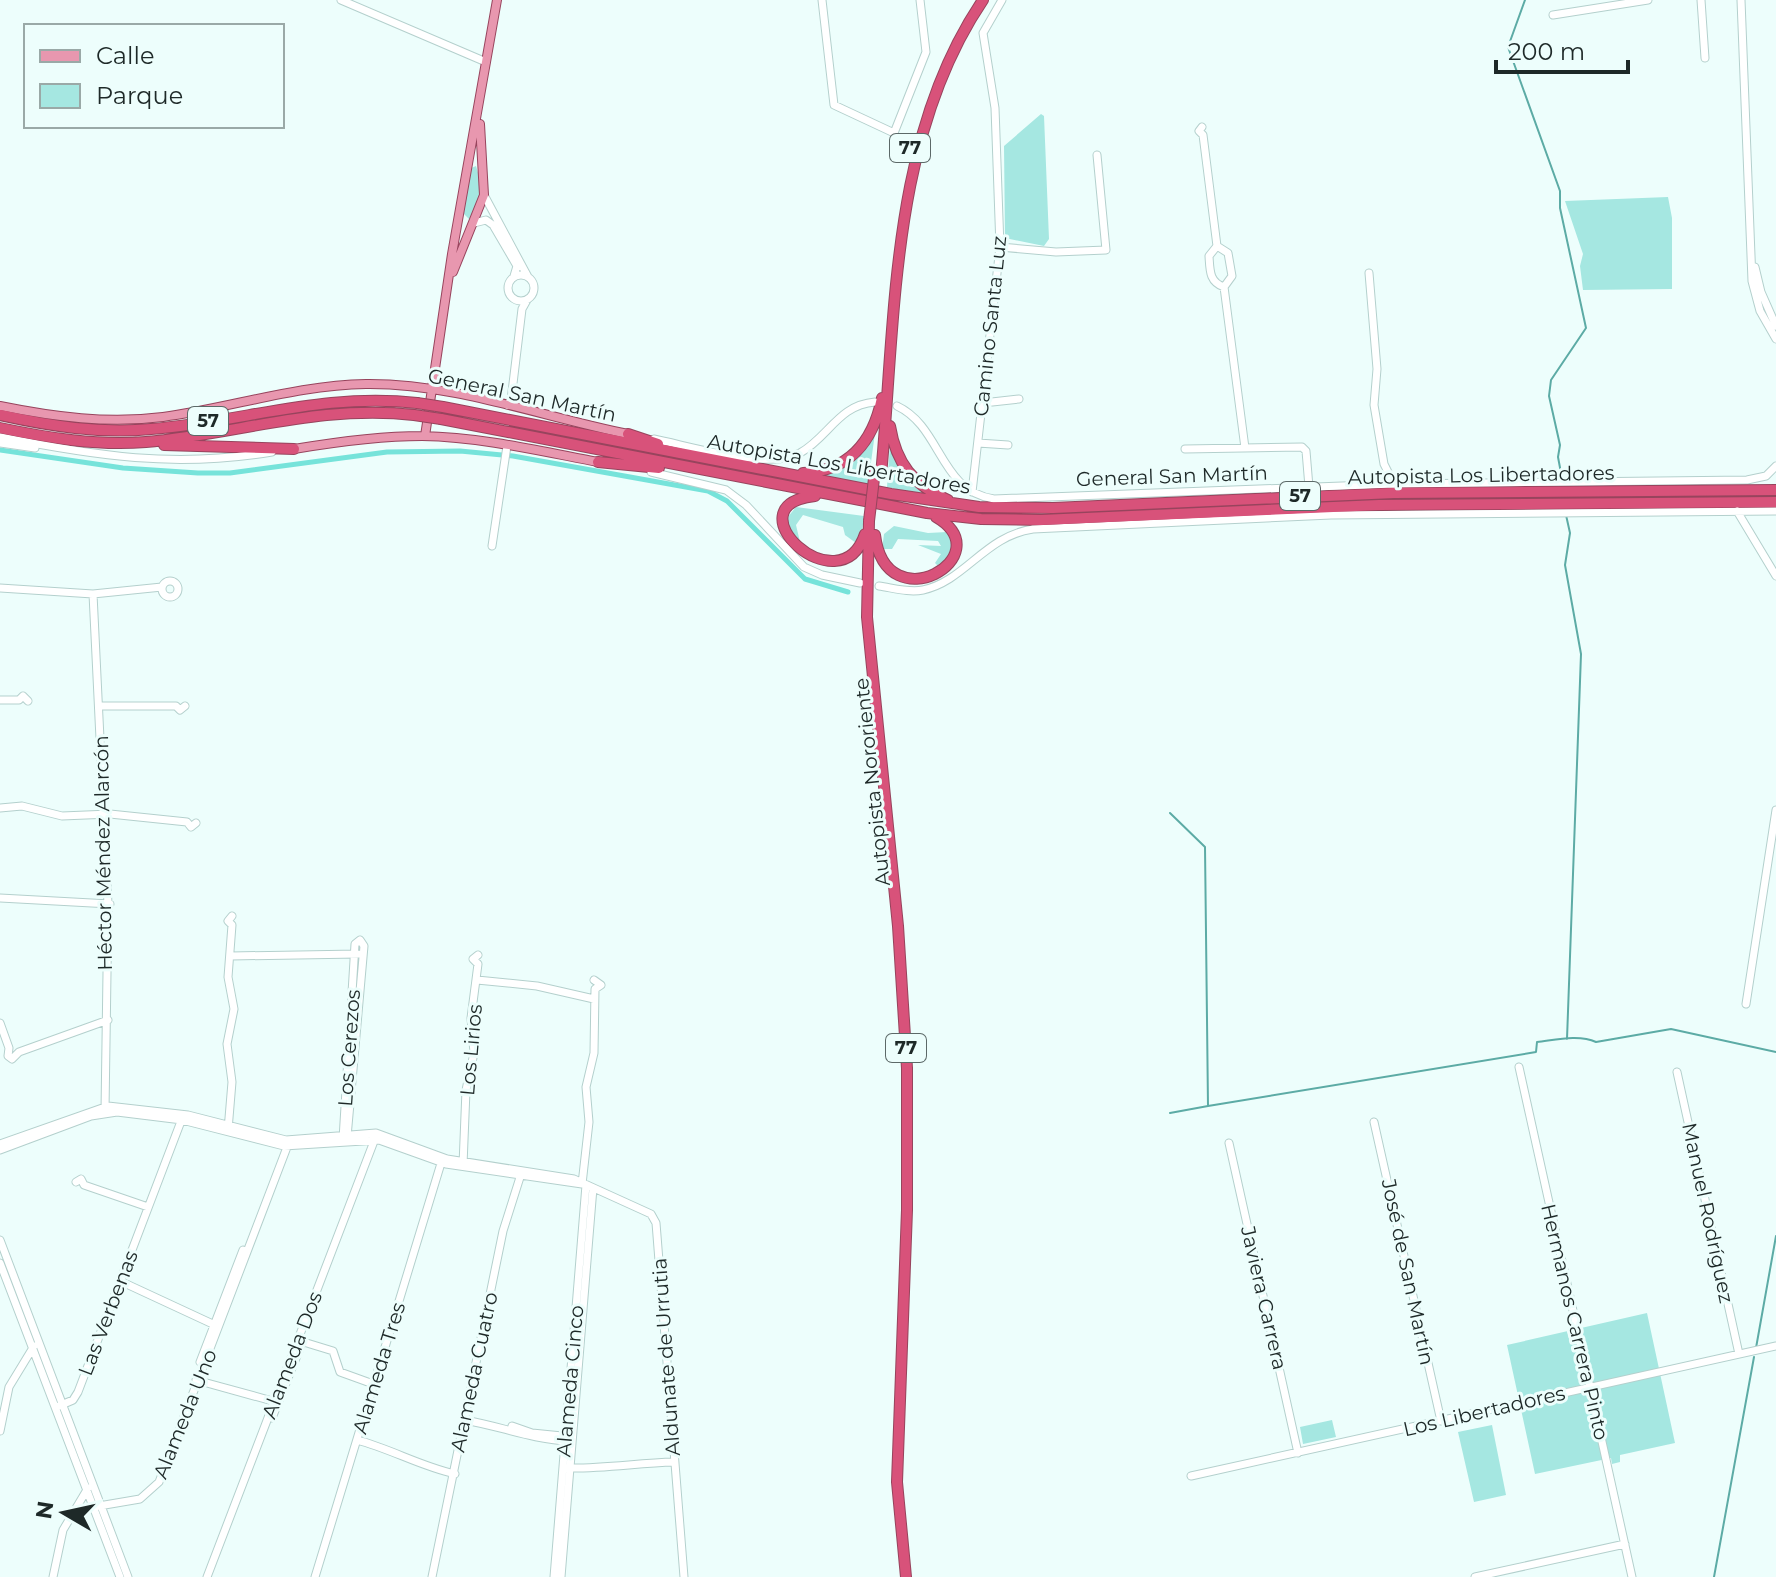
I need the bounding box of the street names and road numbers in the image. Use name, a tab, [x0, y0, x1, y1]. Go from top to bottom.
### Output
road number: 77	[890, 134, 930, 162]
street label: Camino Santa Luz	[969, 235, 1011, 417]
street label: General San Martín	[426, 363, 618, 427]
road number: 57	[188, 407, 228, 435]
street label: Autopista Los Libertadores	[706, 429, 973, 499]
street label: General San Martín	[1076, 461, 1268, 491]
street label: Autopista Los Libertadores	[1347, 461, 1615, 489]
road number: 57	[1280, 482, 1320, 510]
street label: Autopista Nororiente	[849, 677, 895, 887]
street label: Héctor Méndez Alarcón	[89, 735, 117, 971]
street label: Los Cerezos	[333, 989, 365, 1107]
street label: Los Lirios	[455, 1003, 487, 1097]
road number: 77	[886, 1034, 926, 1062]
street label: Manuel Rodríguez	[1677, 1121, 1739, 1305]
street label: José de San Martín	[1376, 1176, 1439, 1367]
street label: Hermanos Carrera Pinto	[1536, 1202, 1614, 1442]
street label: Javiera Carrera	[1236, 1223, 1292, 1372]
street label: Las Verbenas	[73, 1247, 143, 1379]
street label: Aldunate de Urrutia	[647, 1257, 685, 1457]
street label: Alameda Dos	[257, 1288, 327, 1422]
street label: Alameda Cuatro	[445, 1290, 503, 1454]
street label: Alameda Tres	[348, 1299, 410, 1437]
street label: Alameda Cinco	[551, 1304, 589, 1458]
street label: Alameda Uno	[148, 1346, 222, 1482]
street label: Los Libertadores	[1401, 1381, 1568, 1441]

